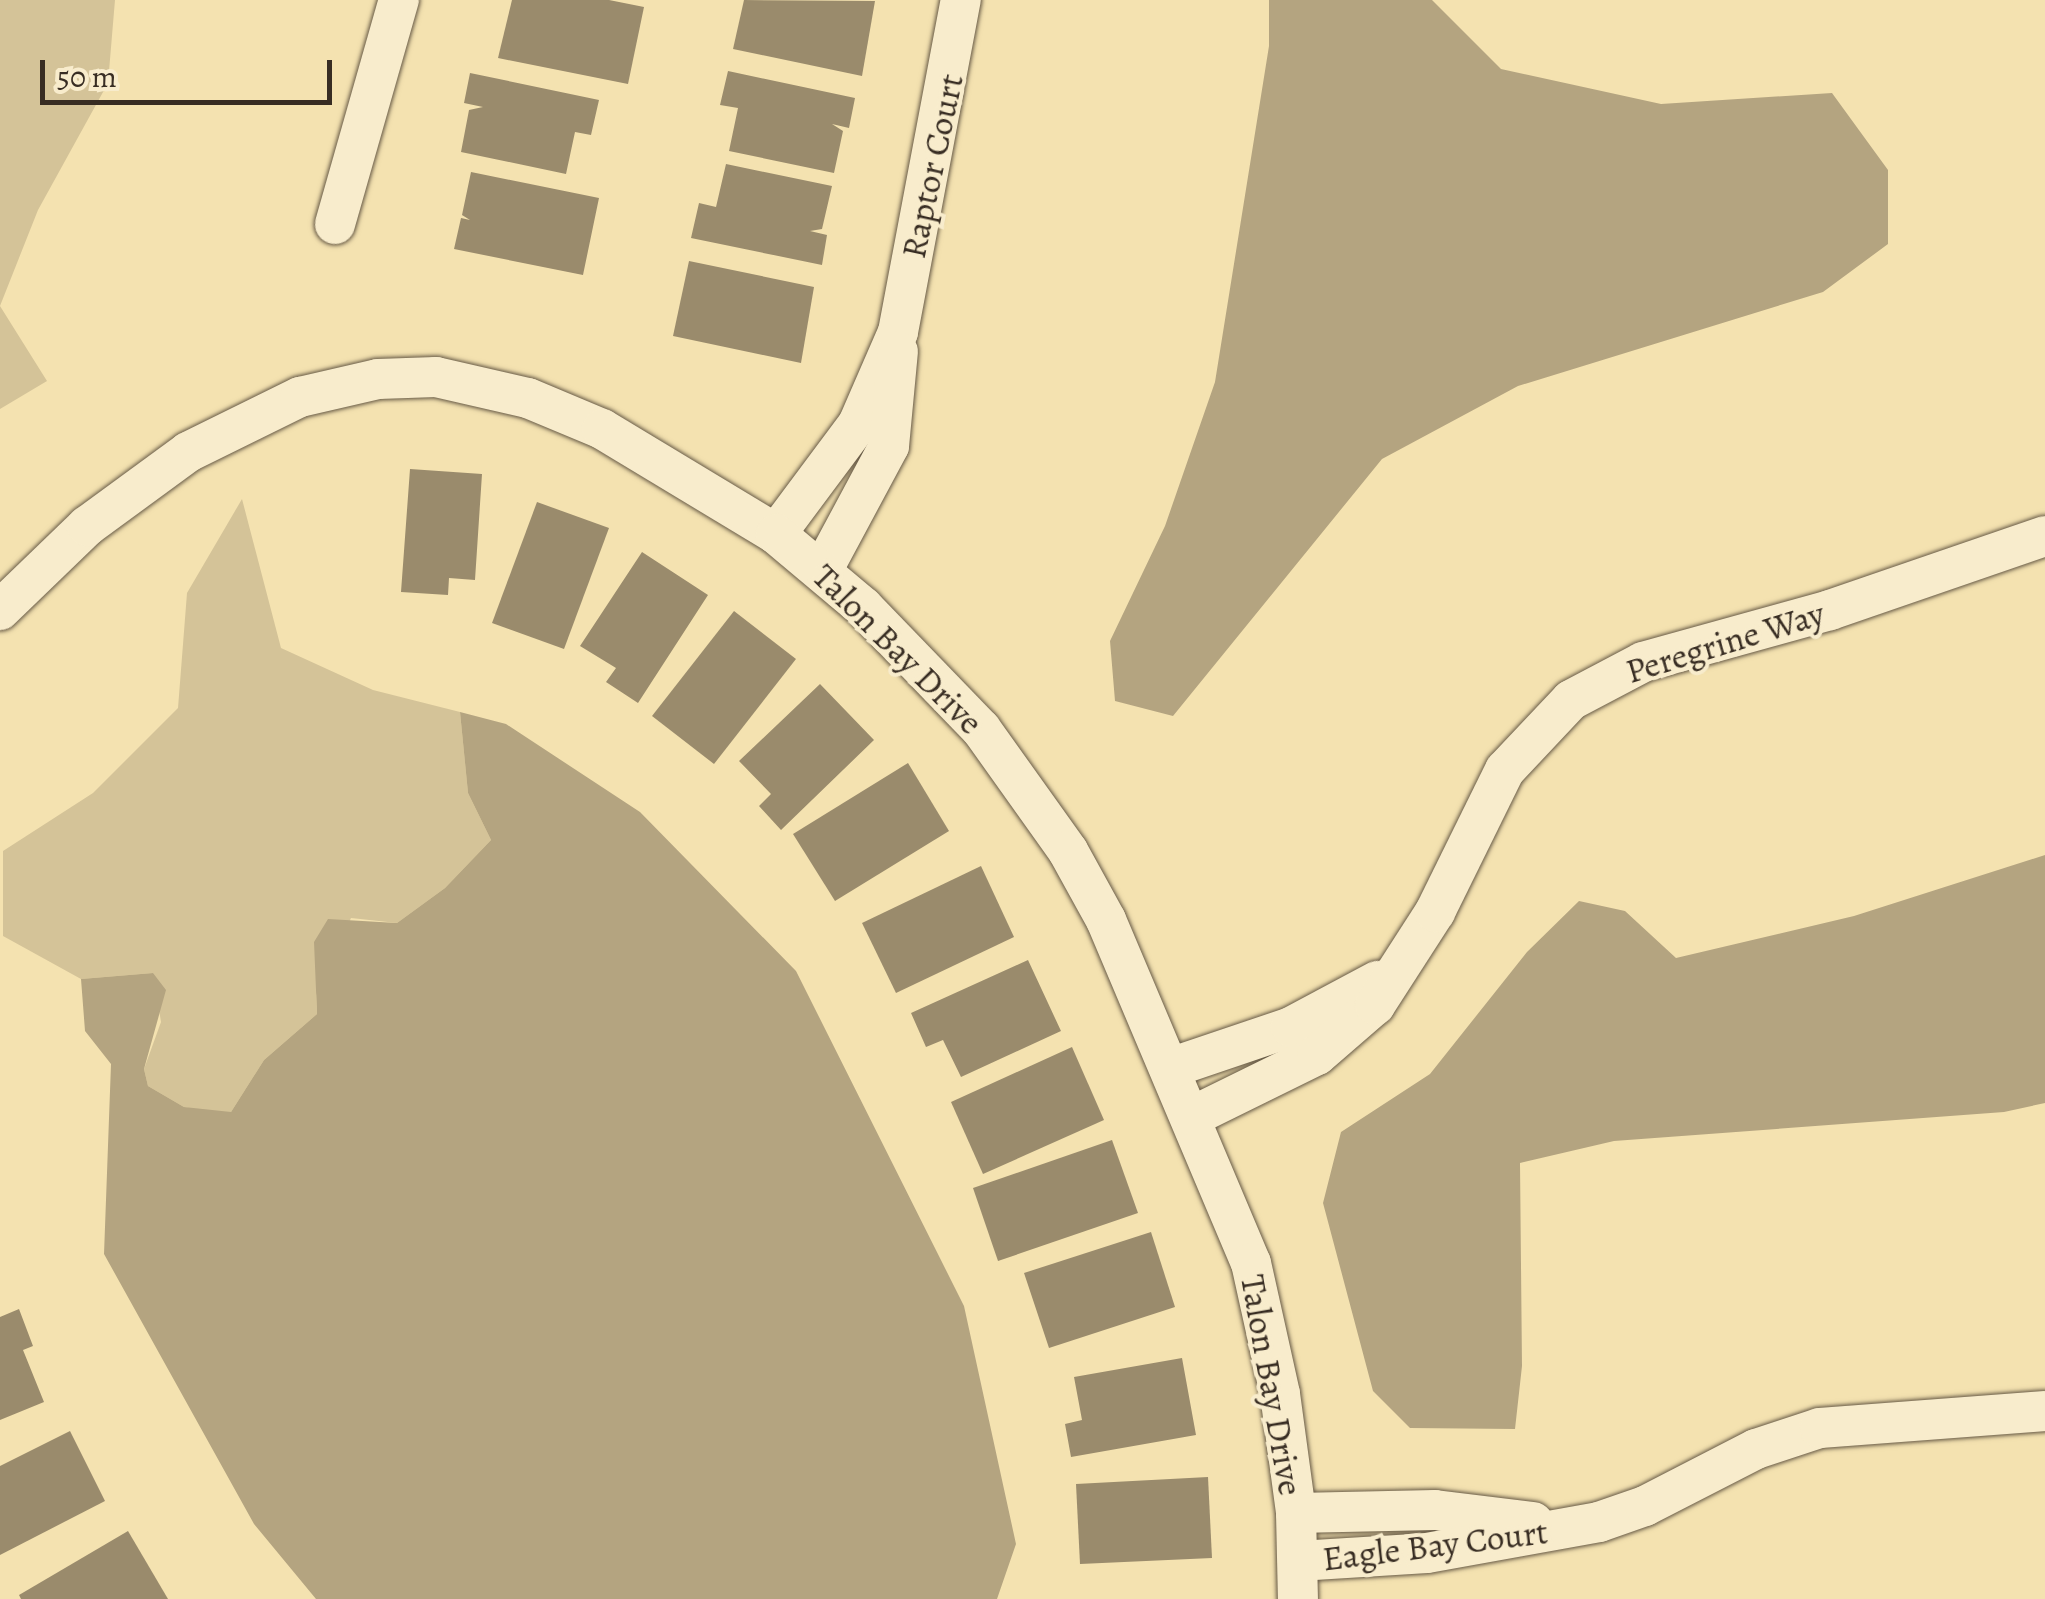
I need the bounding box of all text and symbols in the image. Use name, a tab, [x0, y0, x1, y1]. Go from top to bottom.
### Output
scale bar	[45, 40, 338, 102]
text: 50 m	[57, 57, 117, 97]
street label: Raptor Court	[892, 70, 972, 262]
street label: Talon Bay Drive	[804, 555, 992, 743]
street label: Peregrine Way	[1621, 592, 1829, 692]
street label: Talon Bay Drive	[1232, 1271, 1312, 1499]
street label: Eagle Bay Court	[1320, 1510, 1550, 1580]

